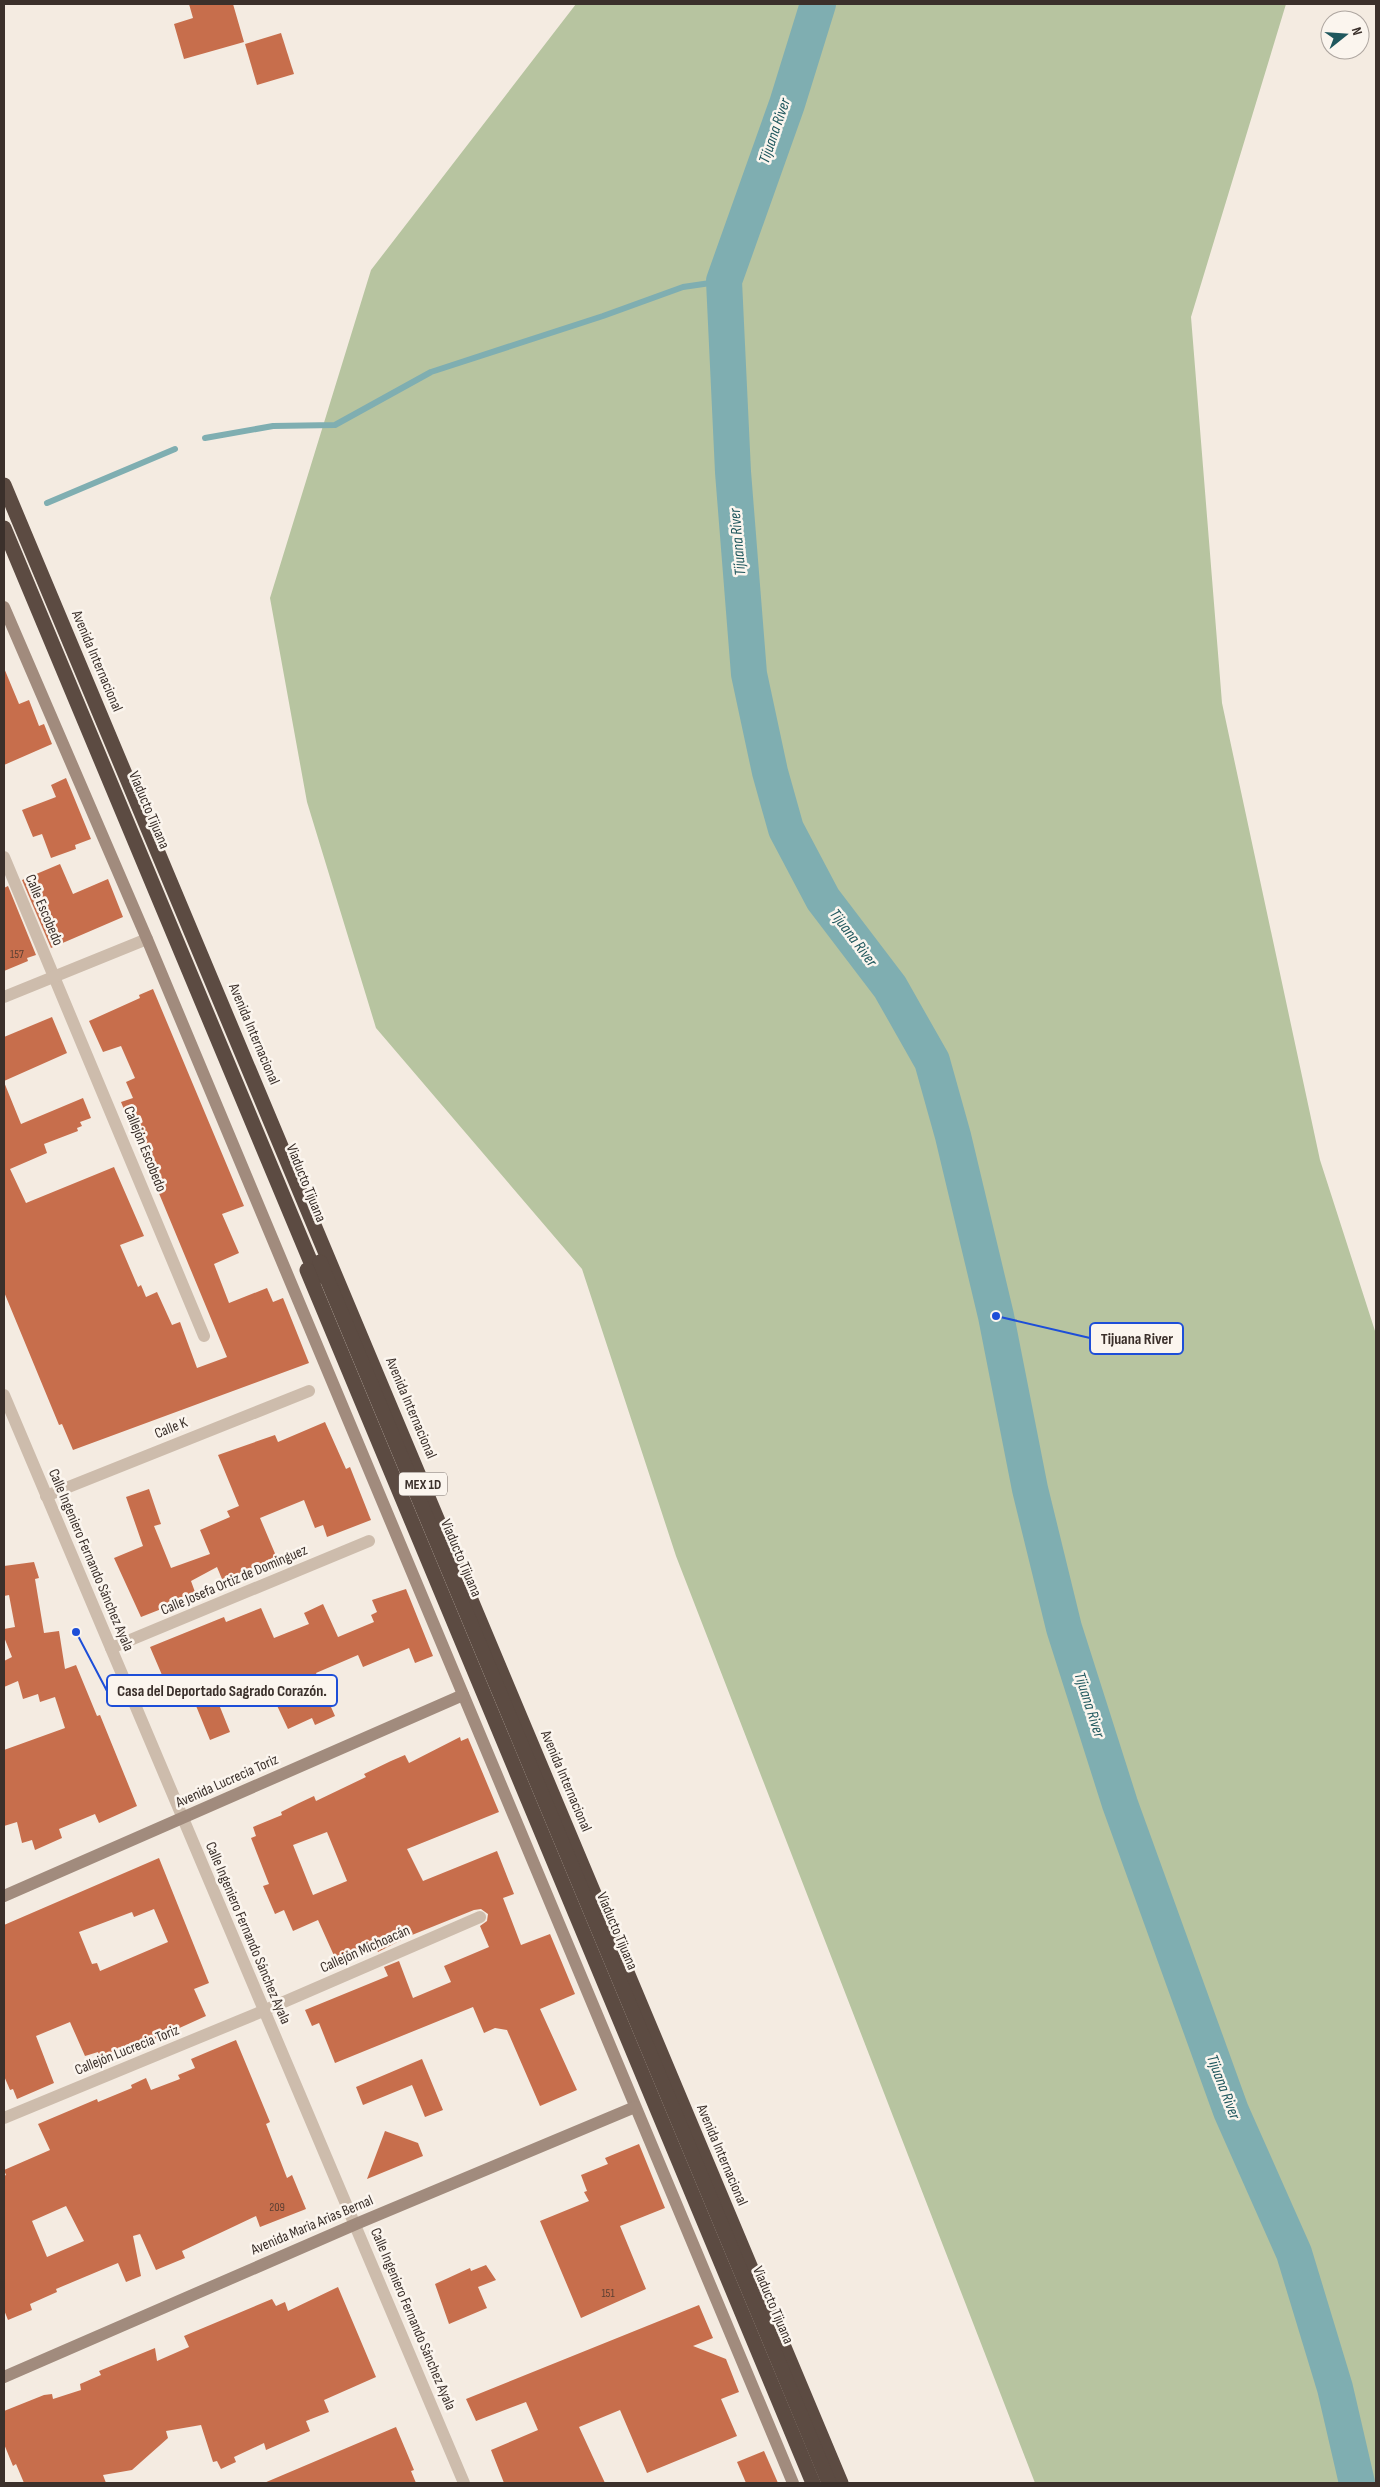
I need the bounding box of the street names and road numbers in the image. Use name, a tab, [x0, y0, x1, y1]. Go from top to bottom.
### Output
street label: Avenida Internacional	[67, 607, 127, 714]
street label: Viaducto Tijuana	[124, 768, 174, 852]
street label: Calle Escobedo	[21, 872, 67, 948]
street label: Avenida Internacional	[224, 980, 284, 1087]
street label: Callejón Escobedo	[119, 1103, 171, 1195]
street label: Viaducto Tijuana	[282, 1141, 330, 1225]
street label: Avenida Internacional	[381, 1354, 441, 1461]
street label: Calle K	[152, 1413, 190, 1443]
street label: Calle Ingeniero Fernando Sánchez Ayala	[44, 1466, 138, 1654]
road number: MEX 1D	[399, 1472, 447, 1496]
street label: Viaducto Tijuana	[436, 1516, 486, 1600]
street label: Calle Josefa Ortiz de Domínguez	[158, 1540, 311, 1620]
street label: Avenida Internacional	[536, 1727, 596, 1834]
street label: Avenida Lucrecia Toriz	[172, 1750, 282, 1812]
street label: Calle Ingeniero Fernando Sánchez Ayala	[201, 1839, 295, 2027]
street label: Viaducto Tijuana	[592, 1889, 642, 1973]
street label: Callejón Michoacán	[317, 1921, 413, 1977]
street label: Callejón Lucrecia Toriz	[72, 2020, 182, 2080]
street label: Avenida Internacional	[692, 2101, 752, 2208]
street label: Avenida Maria Arias Bernal	[247, 2191, 376, 2260]
street label: Calle Ingeniero Fernando Sánchez Ayala	[366, 2225, 460, 2413]
street label: Viaducto Tijuana	[748, 2263, 798, 2347]

